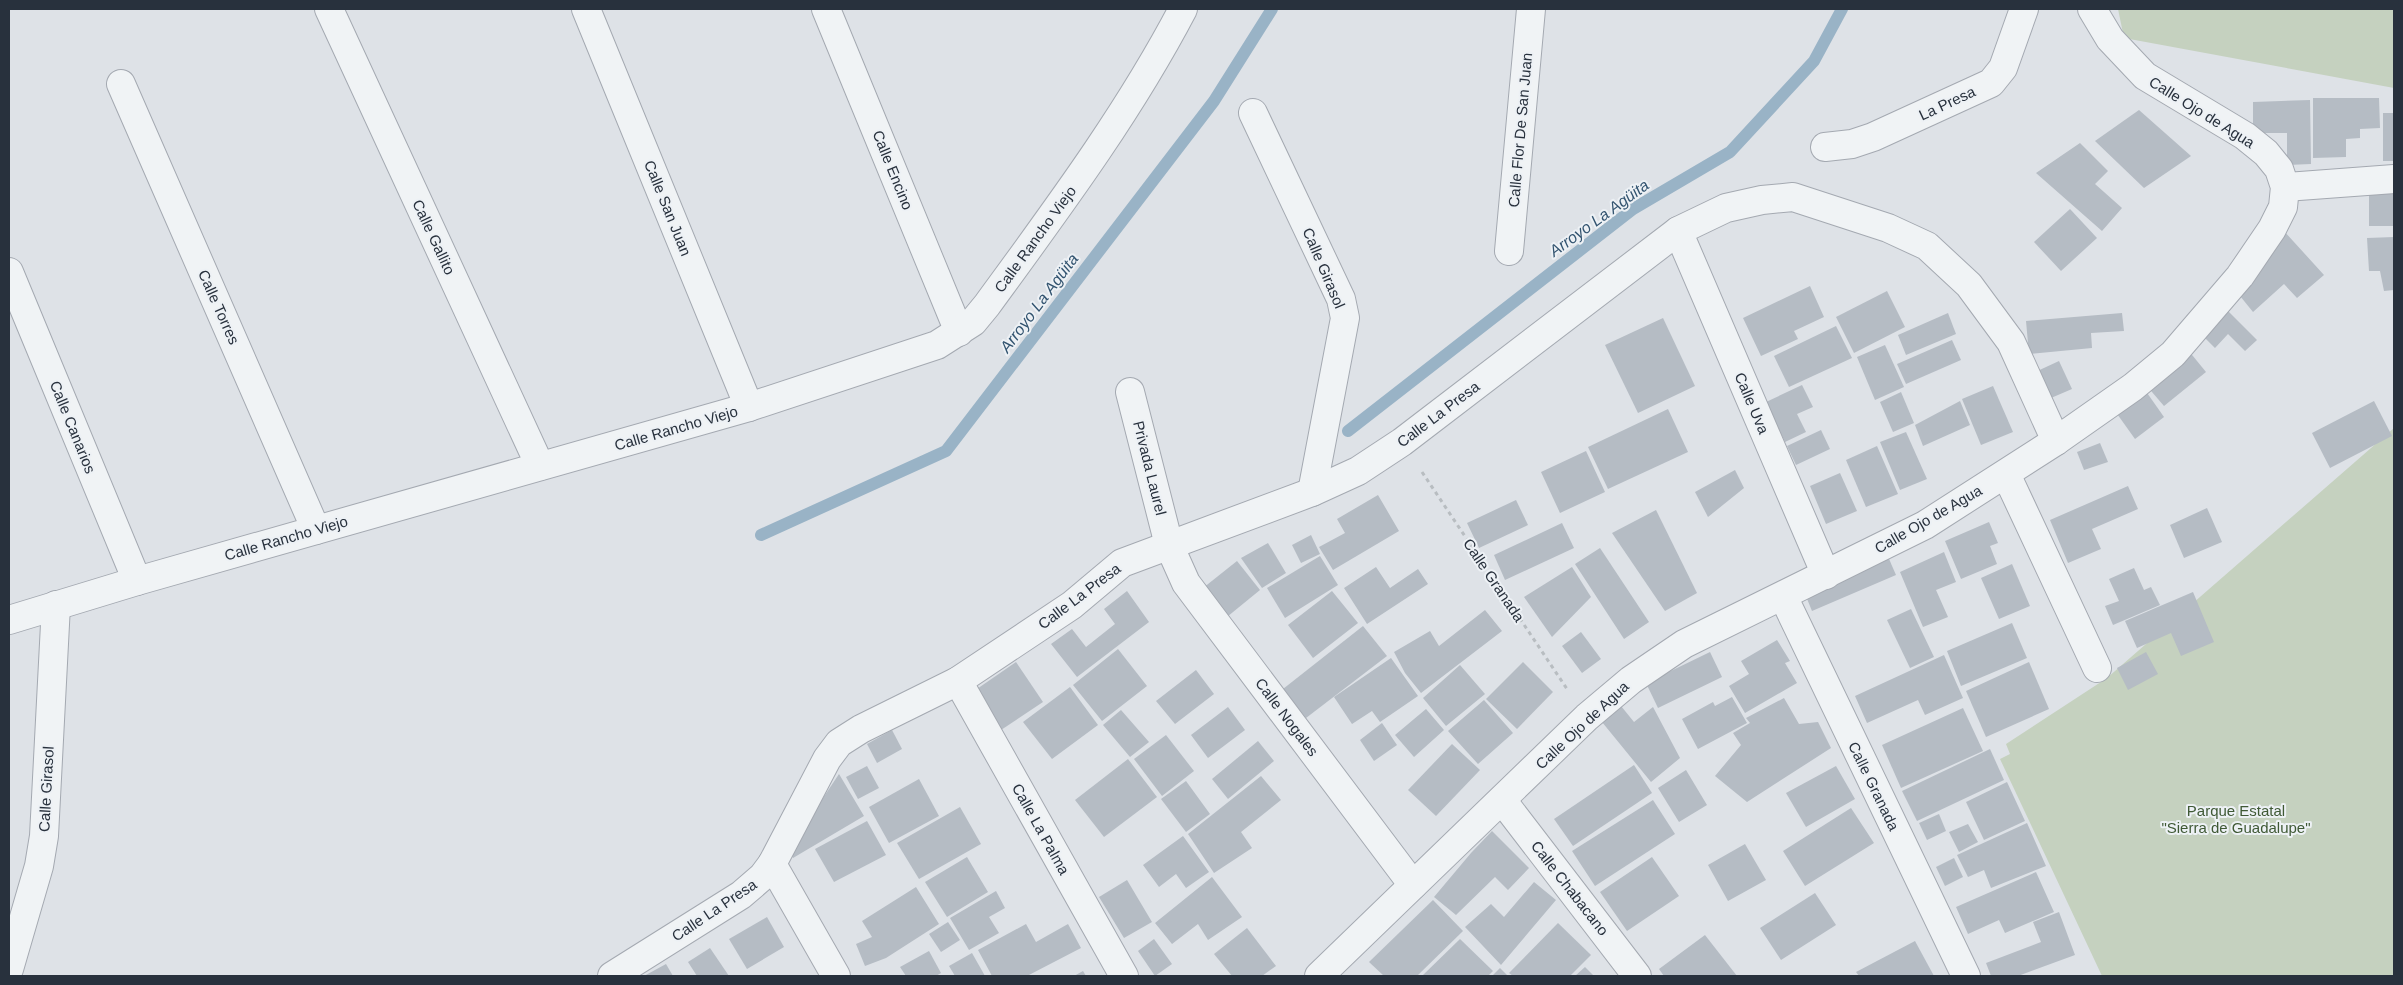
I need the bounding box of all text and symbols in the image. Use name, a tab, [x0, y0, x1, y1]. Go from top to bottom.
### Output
street label: Calle Flor De San Juan	[1505, 52, 1535, 208]
street label: Calle Ojo de Agua	[2146, 73, 2258, 152]
street label: La Presa	[1916, 82, 1978, 123]
street label: Calle Encino	[869, 128, 917, 212]
street label: Calle San Juan	[641, 158, 695, 258]
water label: Arroyo La Agüita	[1545, 176, 1652, 260]
street label: Calle Rancho Viejo	[991, 183, 1079, 295]
street label: Calle Gallito	[409, 197, 459, 277]
street label: Calle Girasol	[1299, 225, 1349, 311]
water label: Arroyo La Agüita	[996, 250, 1082, 356]
street label: Calle Torres	[195, 267, 243, 347]
street label: Calle Uva	[1731, 370, 1773, 437]
street label: Calle La Presa	[1394, 377, 1483, 450]
street label: Calle Canarios	[47, 378, 99, 476]
street label: Calle Rancho Viejo	[612, 402, 740, 454]
street label: Privada Laurel	[1130, 419, 1170, 517]
street label: Calle Ojo de Agua	[1871, 481, 1985, 557]
street label: Calle Rancho Viejo	[222, 512, 350, 564]
street label: Calle Granada	[1460, 535, 1528, 625]
street label: Calle La Presa	[1035, 559, 1124, 632]
street label: Calle Nogales	[1252, 675, 1322, 759]
street label: Calle Ojo de Agua	[1532, 677, 1632, 772]
street label: Calle Granada	[1845, 739, 1903, 834]
street label: Calle Girasol	[35, 746, 57, 832]
street label: Calle La Palma	[1009, 780, 1073, 878]
park label: Parque Estatal "Sierra de Guadalupe"	[2161, 802, 2311, 836]
street label: Calle Chabacano	[1528, 837, 1612, 939]
street label: Calle La Presa	[668, 875, 760, 945]

